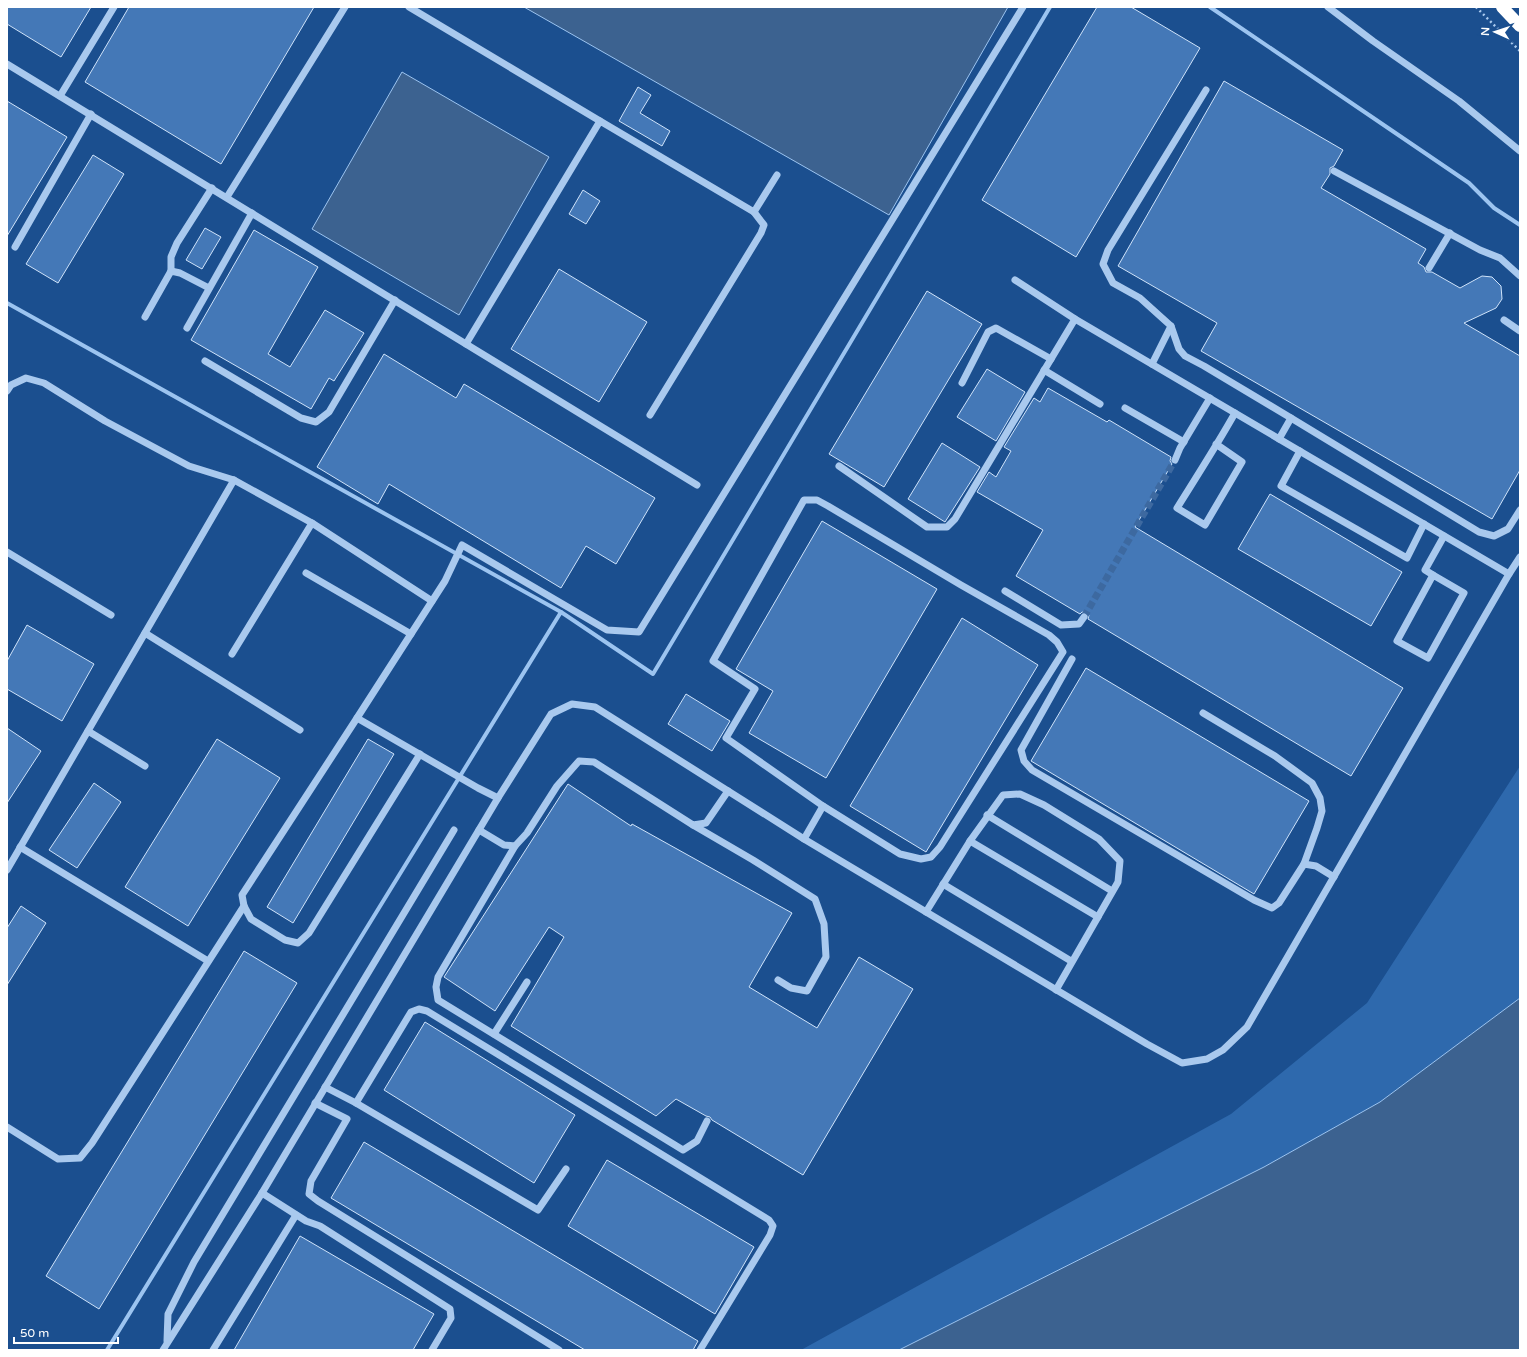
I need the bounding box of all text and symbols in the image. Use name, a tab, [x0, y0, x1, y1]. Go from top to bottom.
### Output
north arrow	[1475, 12, 1515, 52]
text: N	[1479, 27, 1492, 36]
scale bar	[14, 1319, 118, 1345]
text: 50 m	[20, 1326, 49, 1340]

